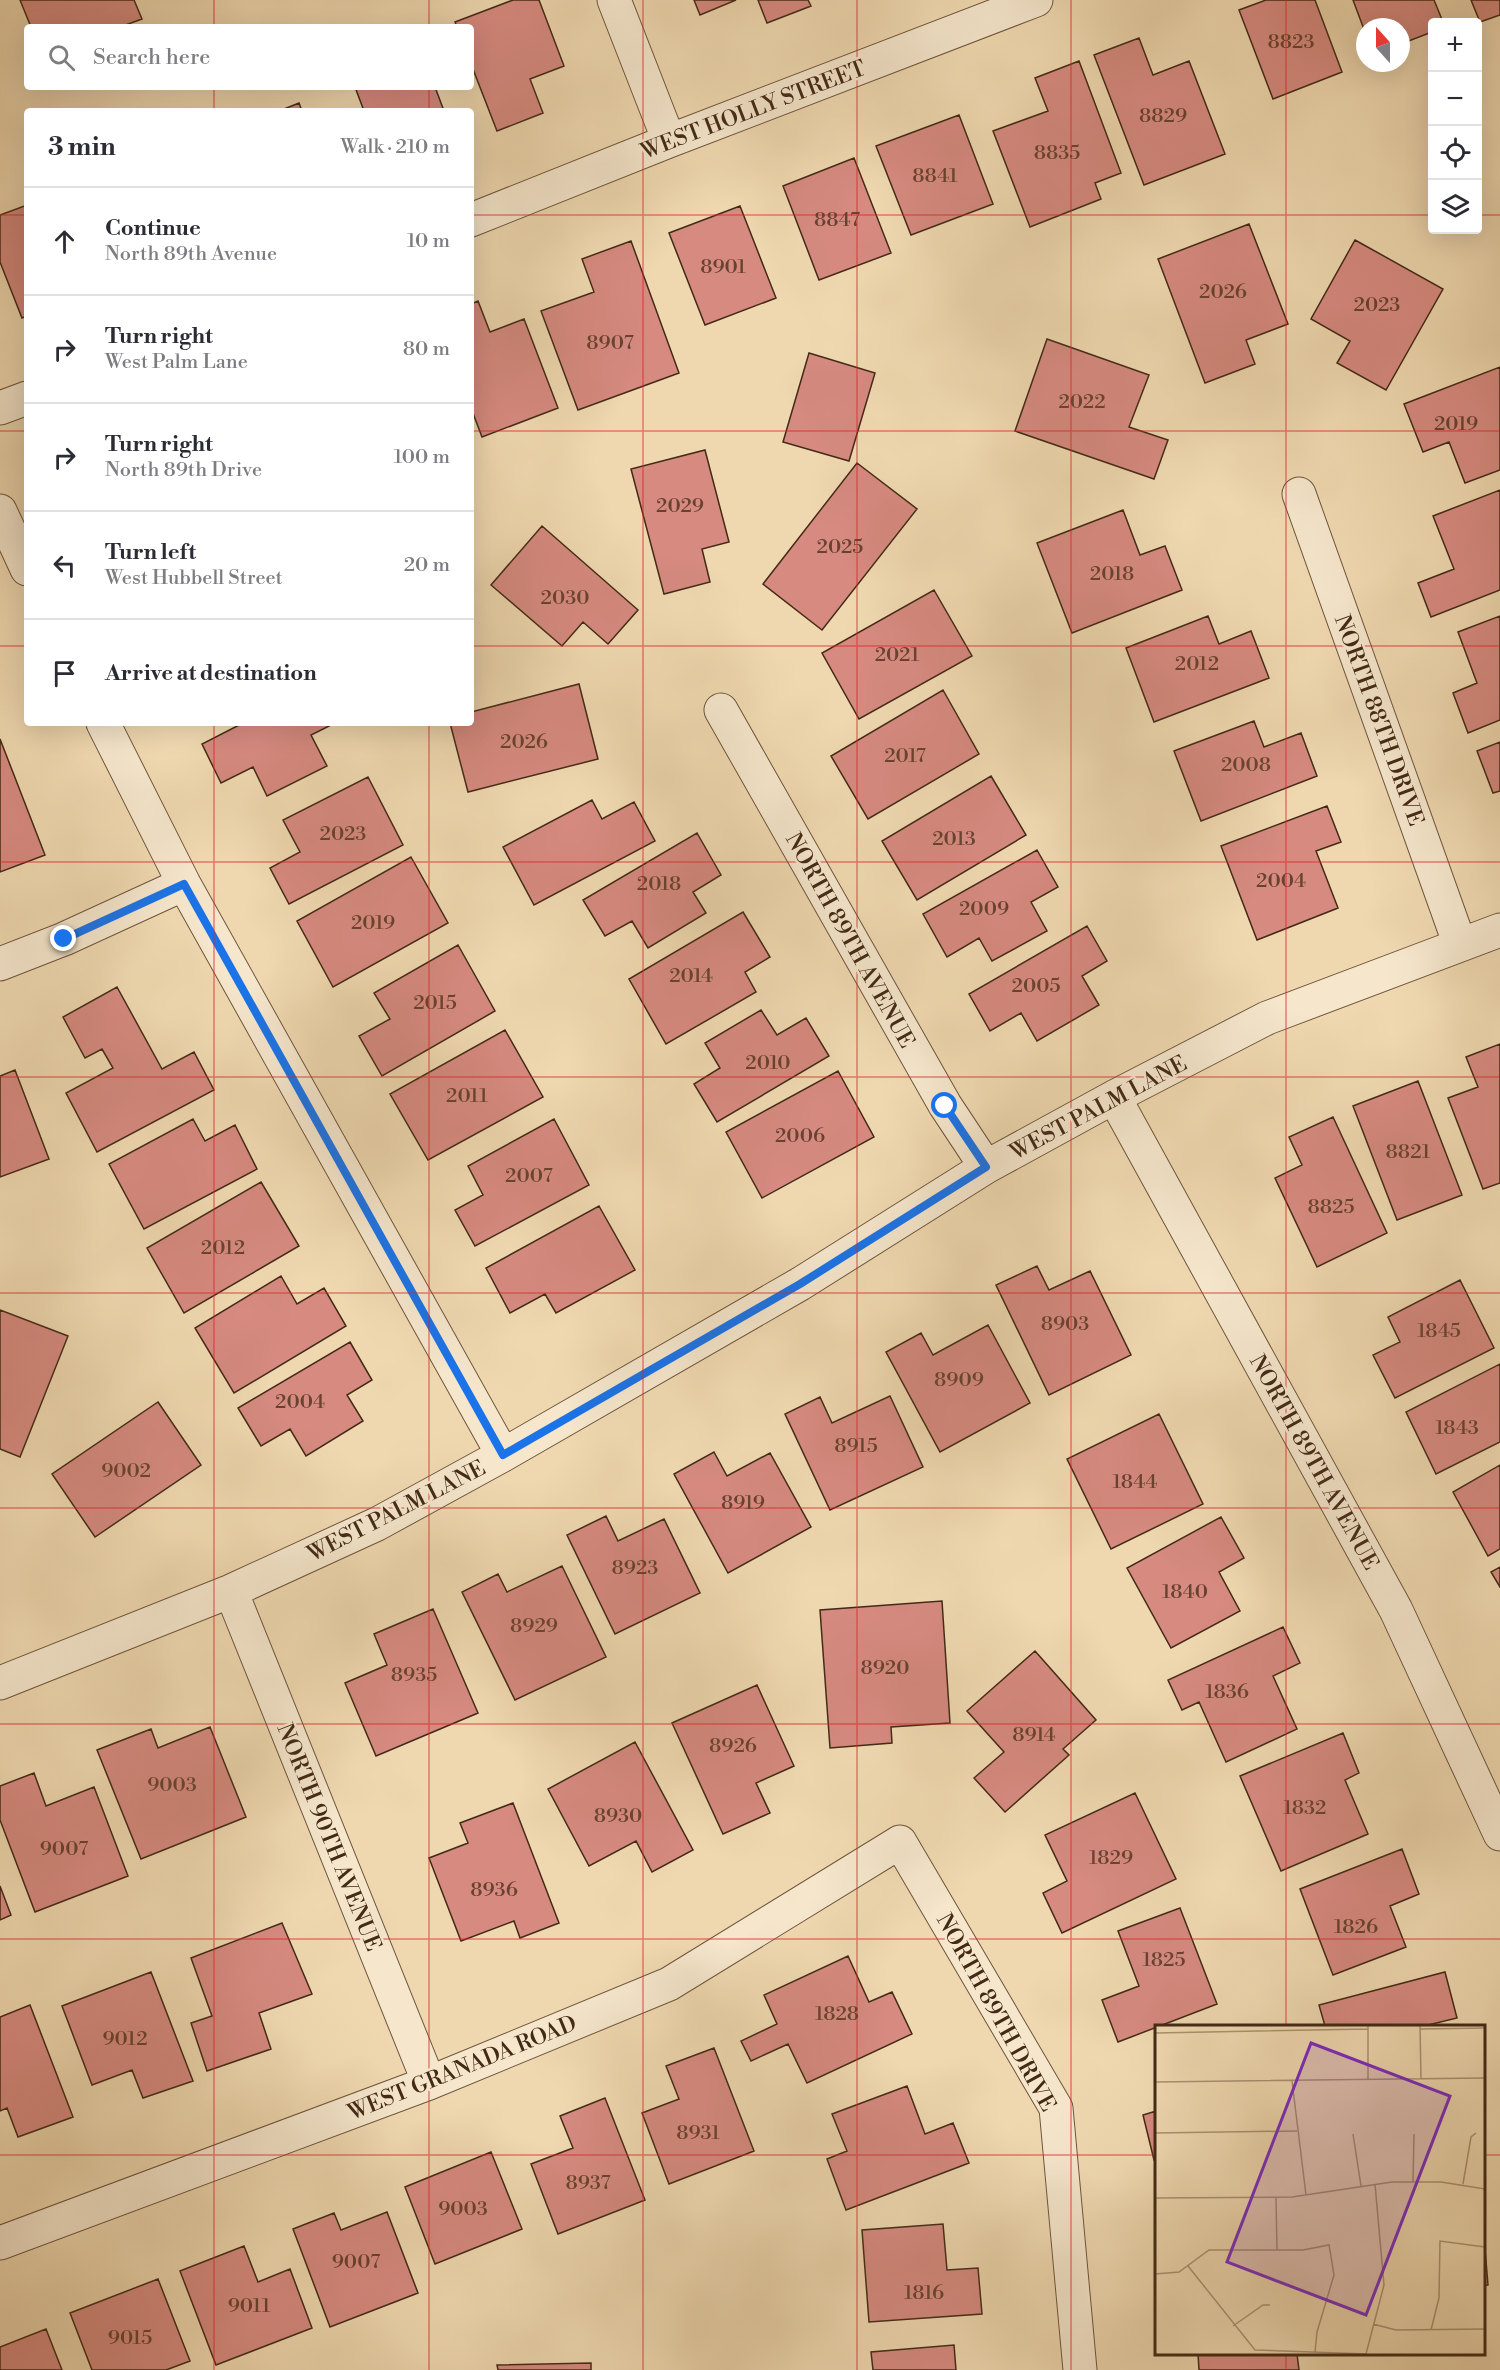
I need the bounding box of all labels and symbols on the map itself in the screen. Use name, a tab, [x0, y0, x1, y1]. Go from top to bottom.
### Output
north arrow	[1356, 18, 1410, 72]
house number: 8823	[1268, 30, 1314, 55]
street label: WEST HOLLY STREET	[637, 55, 870, 166]
house number: 8829	[1139, 104, 1187, 129]
house number: 8835	[1034, 141, 1080, 166]
house number: 8841	[912, 164, 958, 189]
house number: 8847	[814, 208, 860, 233]
house number: 8901	[700, 255, 746, 280]
house number: 2026	[1199, 280, 1247, 305]
house number: 2023	[1354, 293, 1400, 318]
house number: 8907	[586, 331, 634, 356]
house number: 2022	[1058, 390, 1106, 415]
house number: 2019	[1434, 412, 1478, 437]
house number: 2029	[656, 494, 704, 519]
house number: 2025	[817, 535, 863, 560]
house number: 2018	[1090, 562, 1134, 587]
house number: 2030	[541, 586, 589, 611]
street label: NORTH 88TH DRIVE	[1328, 611, 1429, 830]
house number: 2021	[875, 643, 920, 668]
house number: 2012	[1175, 652, 1219, 677]
house number: 2026	[500, 730, 548, 755]
house number: 2017	[884, 744, 926, 769]
house number: 2008	[1221, 753, 1271, 778]
house number: 2023	[320, 822, 366, 847]
house number: 2013	[932, 827, 976, 852]
street label: NORTH 89TH AVENUE	[779, 828, 920, 1053]
house number: 2004	[1256, 869, 1306, 894]
house number: 2018	[637, 872, 681, 897]
house number: 2009	[959, 897, 1009, 922]
house number: 2019	[351, 911, 395, 936]
route end	[50, 925, 76, 951]
house number: 2014	[669, 964, 713, 989]
house number: 2005	[1012, 974, 1060, 999]
house number: 2015	[413, 991, 457, 1016]
street label: WEST PALM LANE	[1005, 1050, 1192, 1167]
house number: 2010	[745, 1051, 791, 1076]
house number: 2011	[446, 1084, 488, 1109]
route start	[931, 1092, 957, 1118]
house number: 2006	[775, 1124, 825, 1149]
house number: 8821	[1386, 1140, 1431, 1165]
house number: 2007	[505, 1164, 553, 1189]
house number: 8825	[1308, 1195, 1354, 1220]
house number: 2012	[201, 1236, 245, 1261]
house number: 8903	[1041, 1312, 1089, 1337]
house number: 1845	[1417, 1319, 1461, 1344]
street label: NORTH 89TH AVENUE	[1243, 1350, 1384, 1575]
house number: 8909	[934, 1368, 984, 1393]
house number: 2004	[275, 1390, 325, 1415]
house number: 1843	[1435, 1416, 1479, 1441]
house number: 8915	[834, 1434, 878, 1459]
street label: WEST PALM LANE	[302, 1455, 490, 1568]
house number: 9002	[101, 1459, 151, 1484]
house number: 1844	[1113, 1470, 1158, 1495]
house number: 8919	[721, 1491, 765, 1516]
house number: 8923	[612, 1556, 658, 1581]
house number: 1840	[1162, 1580, 1208, 1605]
house number: 8929	[510, 1614, 558, 1639]
house number: 8920	[860, 1656, 910, 1681]
house number: 8935	[391, 1663, 437, 1688]
house number: 1836	[1205, 1680, 1249, 1705]
street label: NORTH 90TH AVENUE	[271, 1720, 387, 1955]
house number: 8914	[1012, 1723, 1056, 1748]
house number: 8926	[709, 1734, 757, 1759]
house number: 9003	[147, 1773, 197, 1798]
house number: 1832	[1284, 1796, 1326, 1821]
house number: 8930	[594, 1804, 642, 1829]
house number: 9007	[40, 1837, 88, 1862]
house number: 1829	[1089, 1846, 1133, 1871]
house number: 8936	[470, 1878, 518, 1903]
street label: NORTH 89TH DRIVE	[930, 1909, 1061, 2116]
house number: 1826	[1334, 1915, 1378, 1940]
house number: 1825	[1143, 1948, 1185, 1973]
house number: 1828	[815, 2002, 859, 2027]
street label: WEST GRANADA ROAD	[343, 2010, 581, 2127]
inset map	[1155, 2025, 1485, 2355]
house number: 9012	[102, 2027, 148, 2052]
house number: 8931	[676, 2121, 720, 2146]
house number: 8937	[565, 2171, 611, 2196]
house number: 9003	[438, 2197, 488, 2222]
house number: 9007	[332, 2250, 380, 2275]
house number: 1816	[904, 2281, 944, 2306]
house number: 9011	[228, 2294, 271, 2319]
house number: 9015	[108, 2326, 152, 2351]

